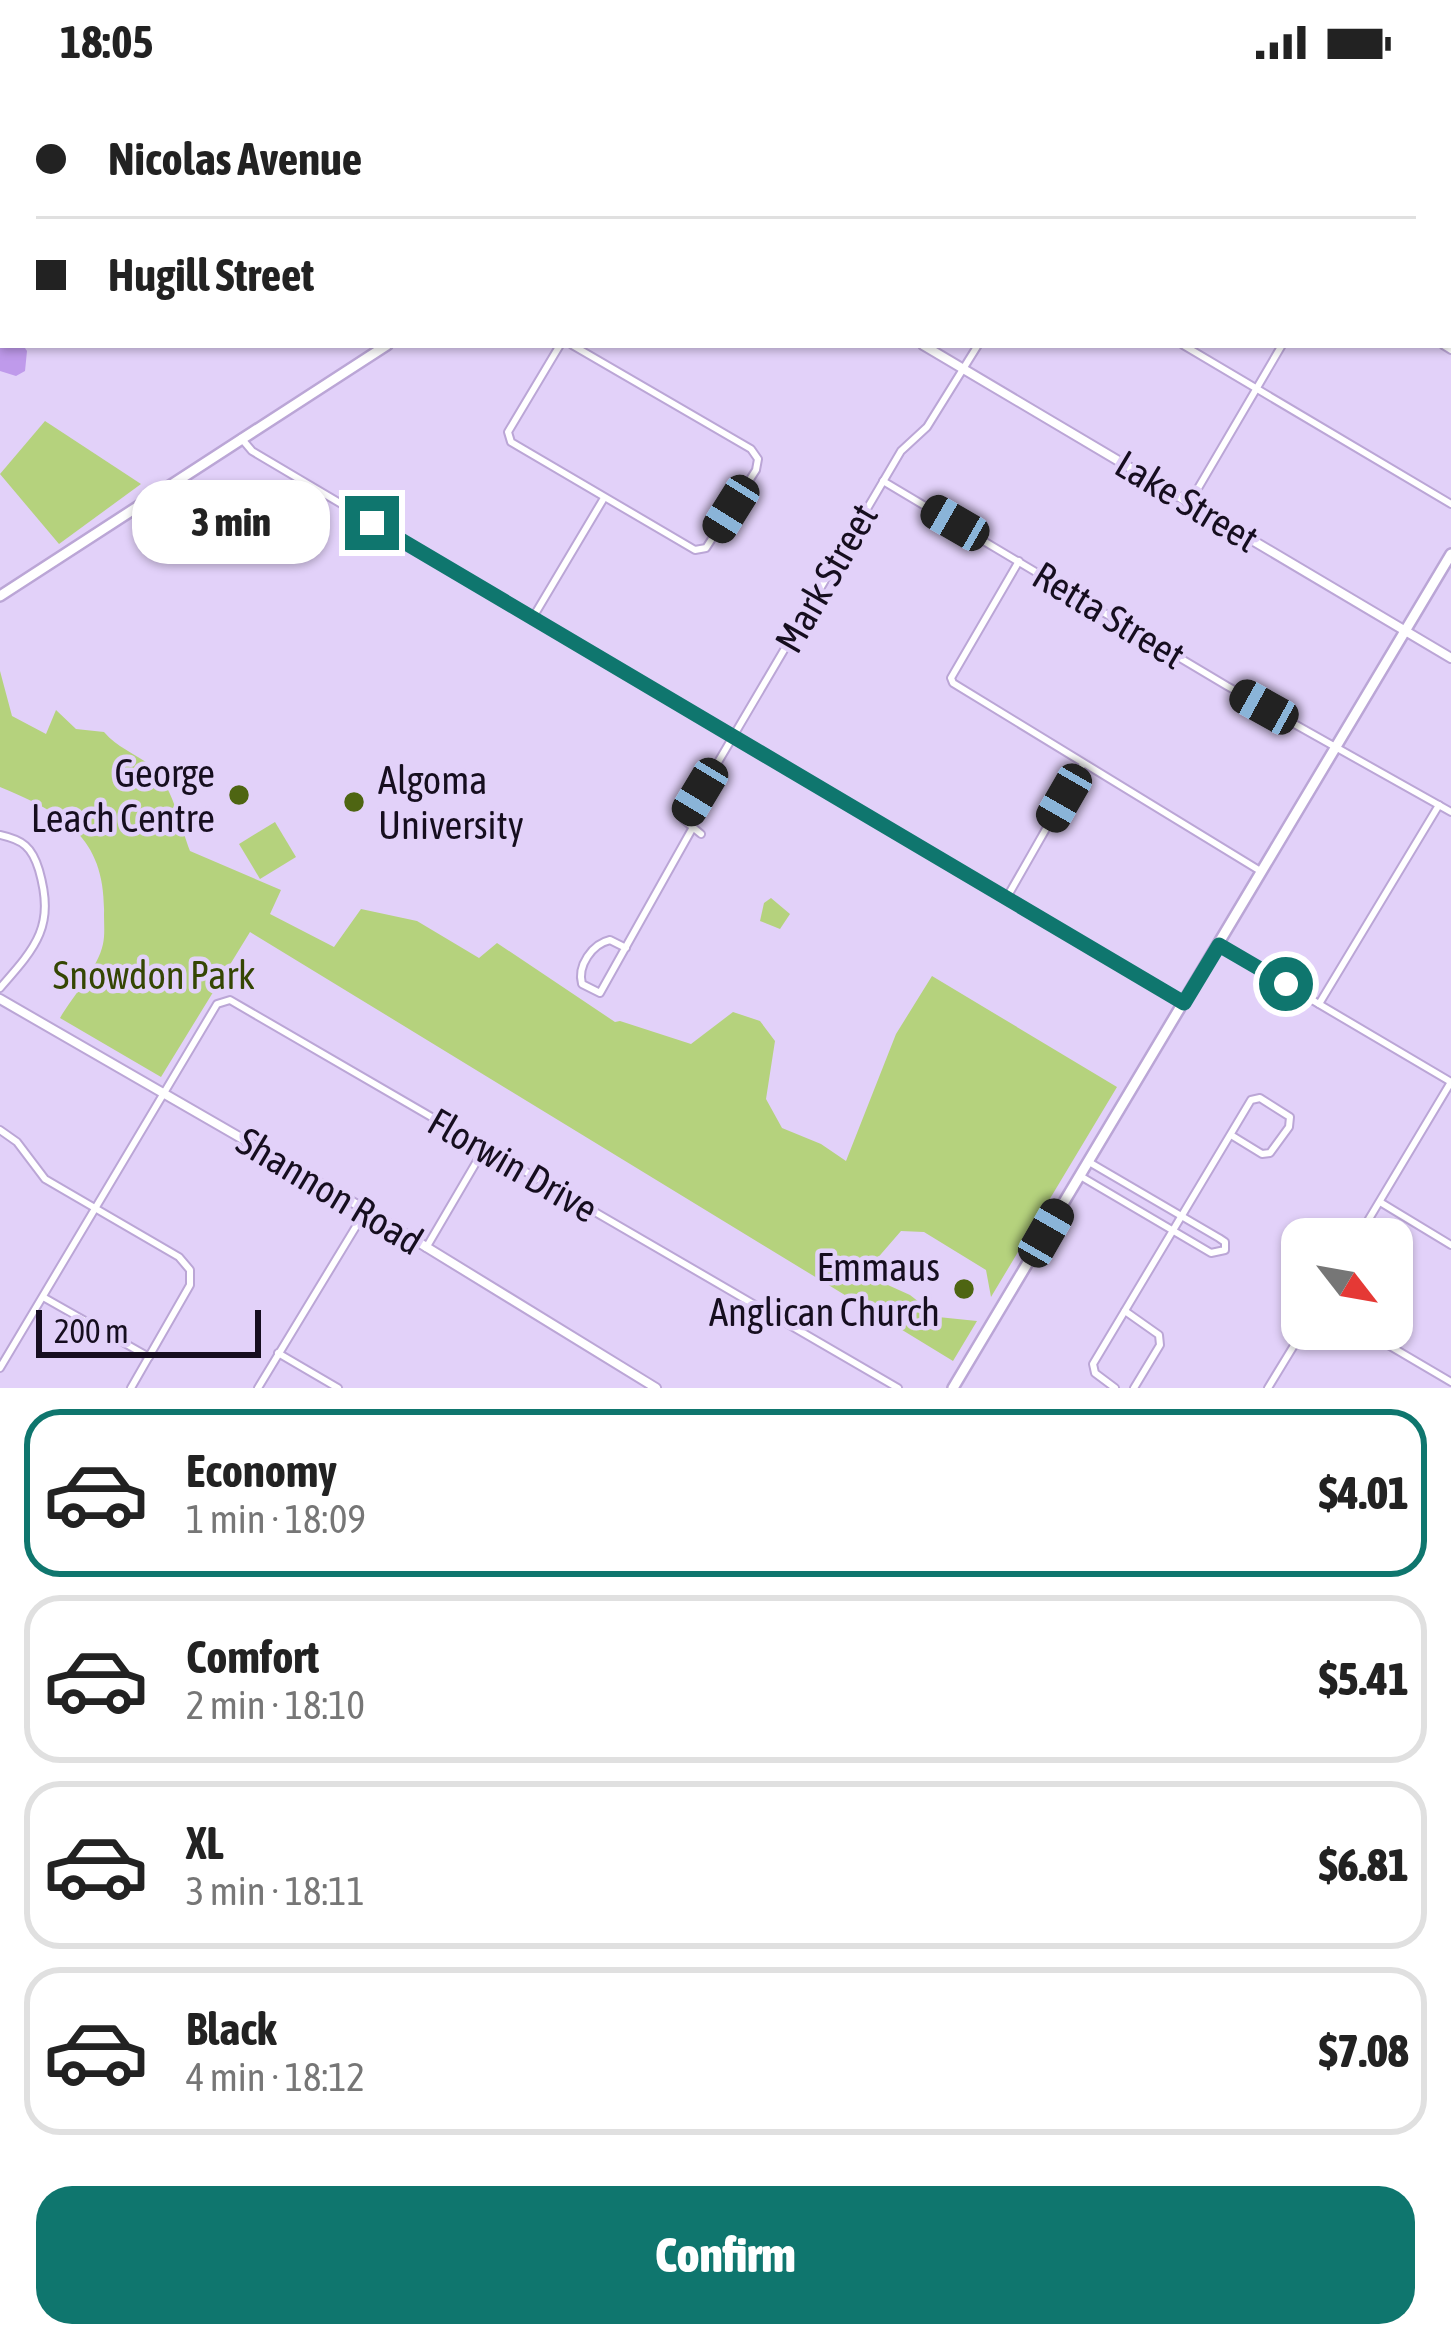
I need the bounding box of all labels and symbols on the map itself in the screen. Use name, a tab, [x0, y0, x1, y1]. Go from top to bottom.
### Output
street label: Lake Street	[1108, 441, 1266, 561]
car	[697, 469, 765, 549]
callout: 3 min	[132, 481, 330, 565]
car	[915, 489, 995, 557]
route end	[345, 496, 399, 550]
street label: Mark Street	[766, 496, 886, 660]
street label: Retta Street	[1025, 553, 1193, 677]
car	[1224, 674, 1304, 740]
place label: George Leach Centre	[31, 751, 215, 840]
car	[666, 752, 734, 832]
place label: Algoma University	[378, 758, 524, 847]
car	[1030, 758, 1098, 838]
marker: George Leach Centre	[226, 782, 252, 808]
marker: Algoma University	[341, 789, 367, 815]
park label: Snowdon Park	[53, 953, 255, 997]
route start	[1259, 957, 1313, 1011]
street label: Florwin Drive	[421, 1099, 605, 1231]
street label: Shannon Road	[229, 1118, 431, 1264]
car	[1012, 1193, 1080, 1273]
north arrow	[1281, 1218, 1413, 1350]
place label: Emmaus Anglican Church	[709, 1245, 940, 1334]
marker: Emmaus Anglican Church	[951, 1276, 977, 1302]
scale bar	[36, 1304, 261, 1357]

